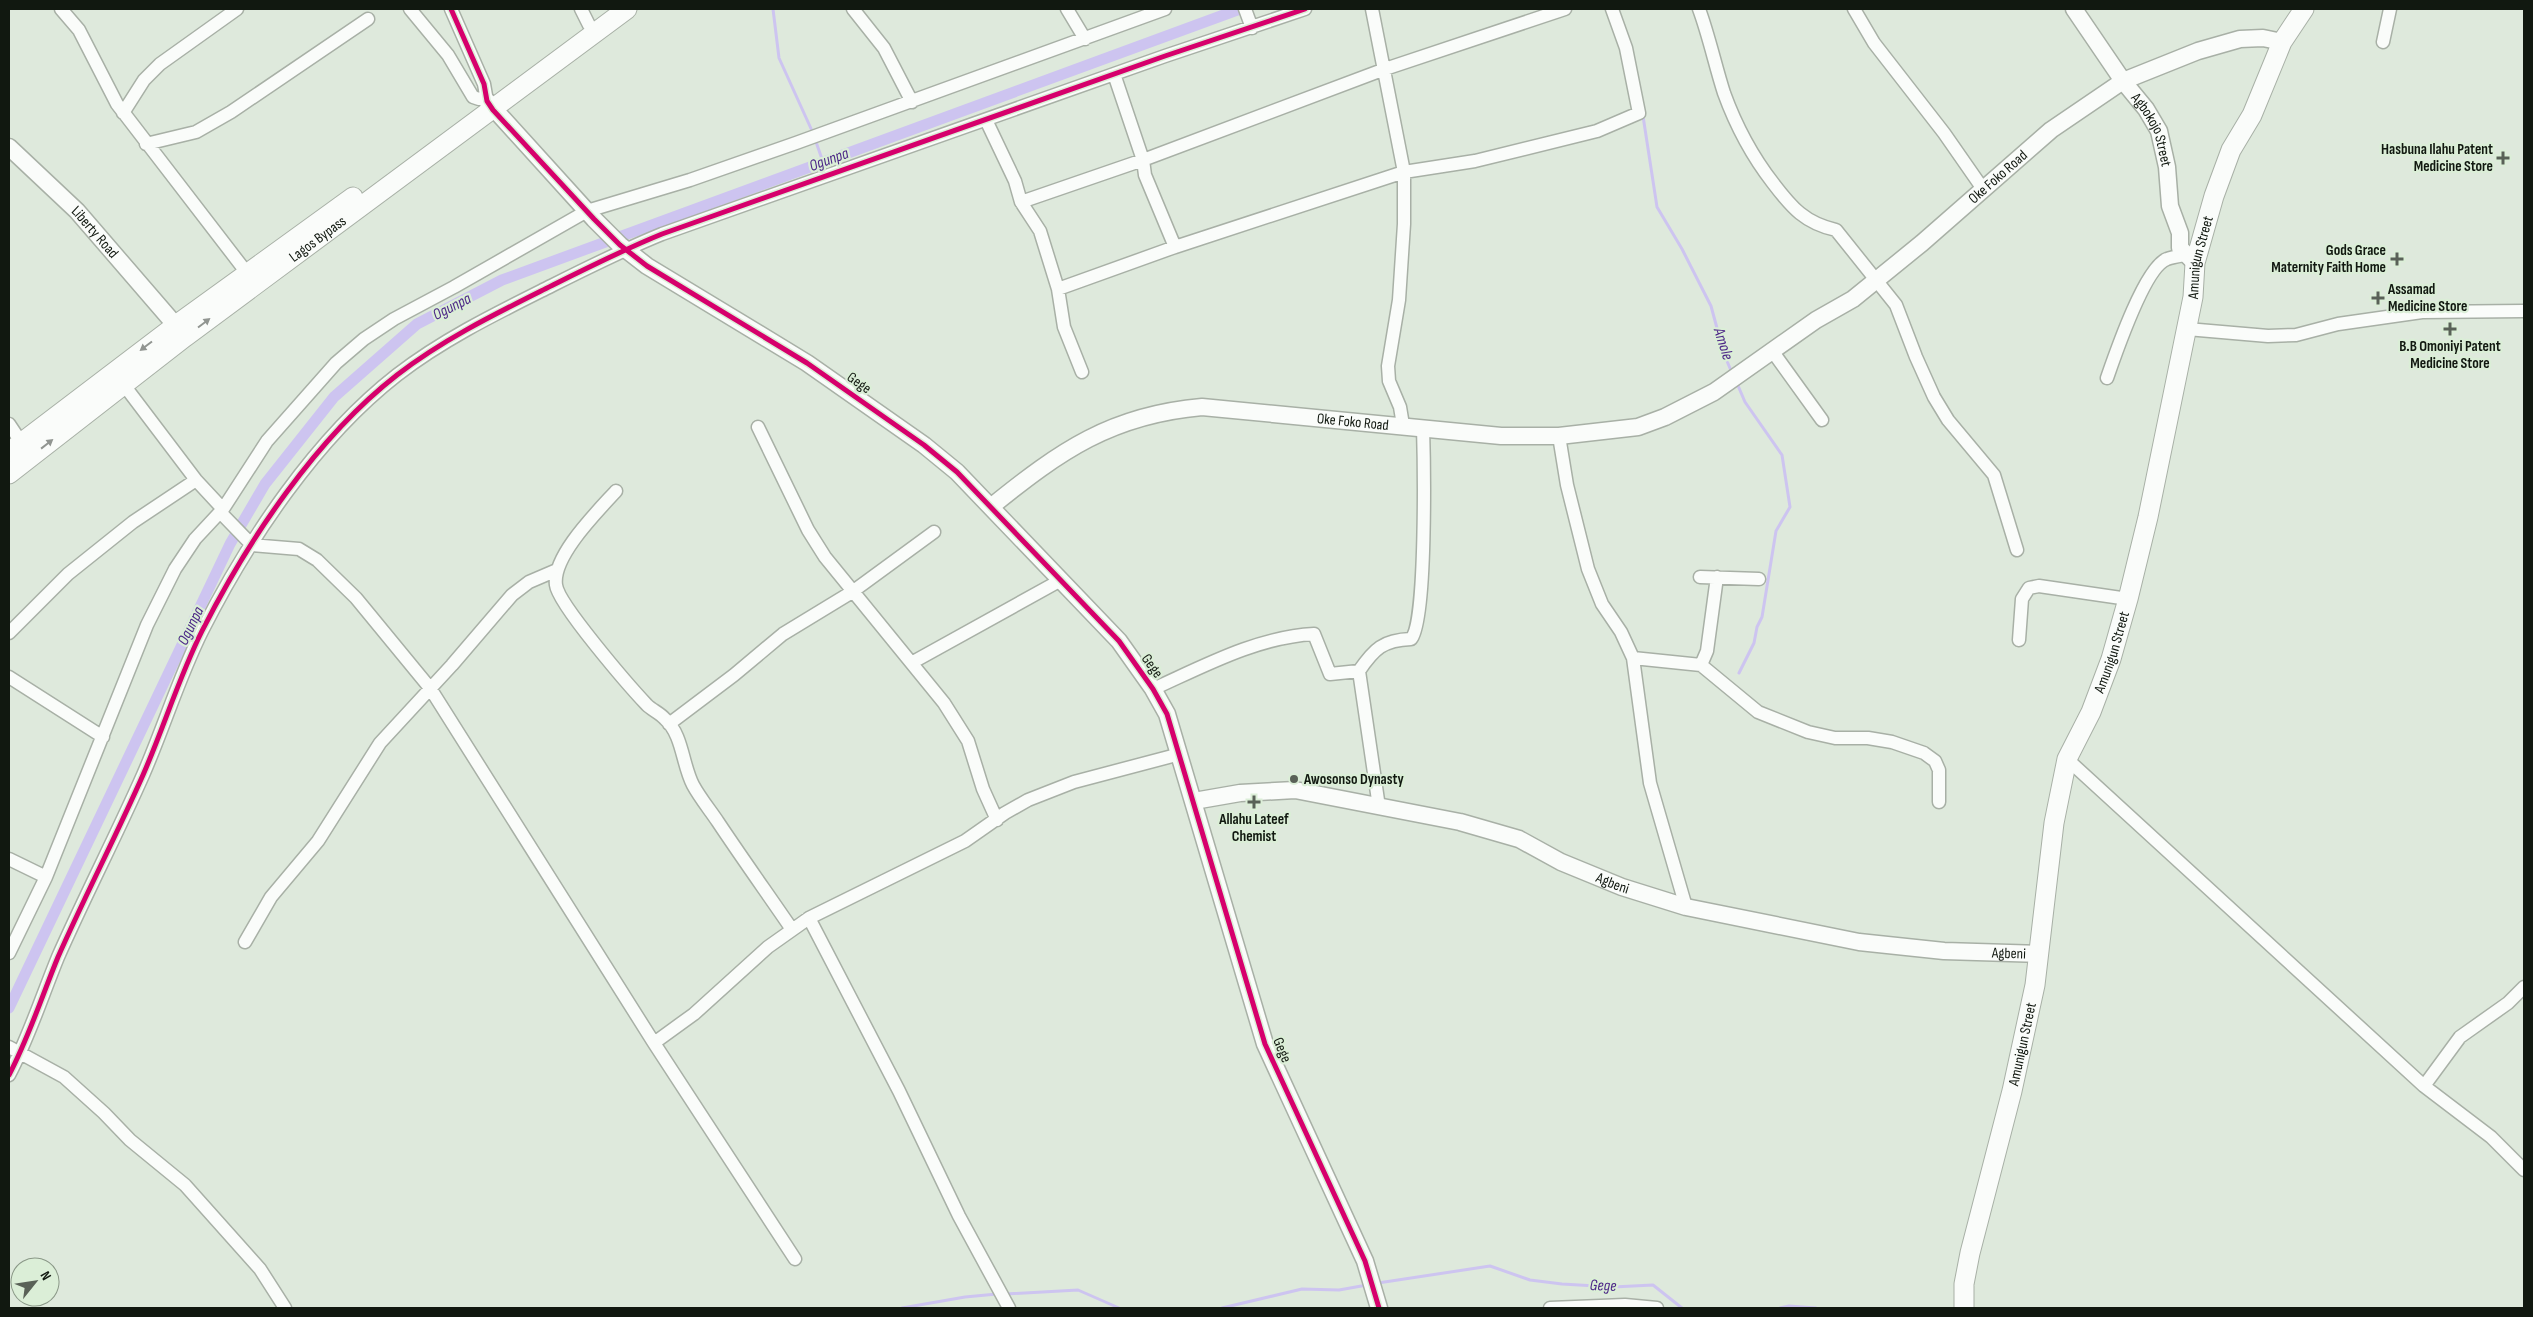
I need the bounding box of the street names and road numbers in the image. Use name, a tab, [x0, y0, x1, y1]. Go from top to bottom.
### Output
street label: Agbokojo Street	[2126, 88, 2176, 169]
street label: Oke Foko Road	[1964, 146, 2031, 208]
street label: Liberty Road	[68, 201, 123, 262]
street label: Lagos Bypass	[285, 211, 350, 266]
street label: Amunigun Street	[2183, 213, 2218, 300]
street label: Gege	[843, 368, 875, 398]
street label: Oke Foko Road	[1316, 409, 1390, 435]
street label: Amunigun Street	[2089, 609, 2134, 697]
street label: Gege	[1137, 650, 1167, 682]
street label: Agbeni	[1592, 868, 1632, 898]
street label: Agbeni	[1991, 943, 2026, 963]
street label: Amunigun Street	[2004, 1000, 2041, 1088]
street label: Gege	[1268, 1035, 1296, 1065]

